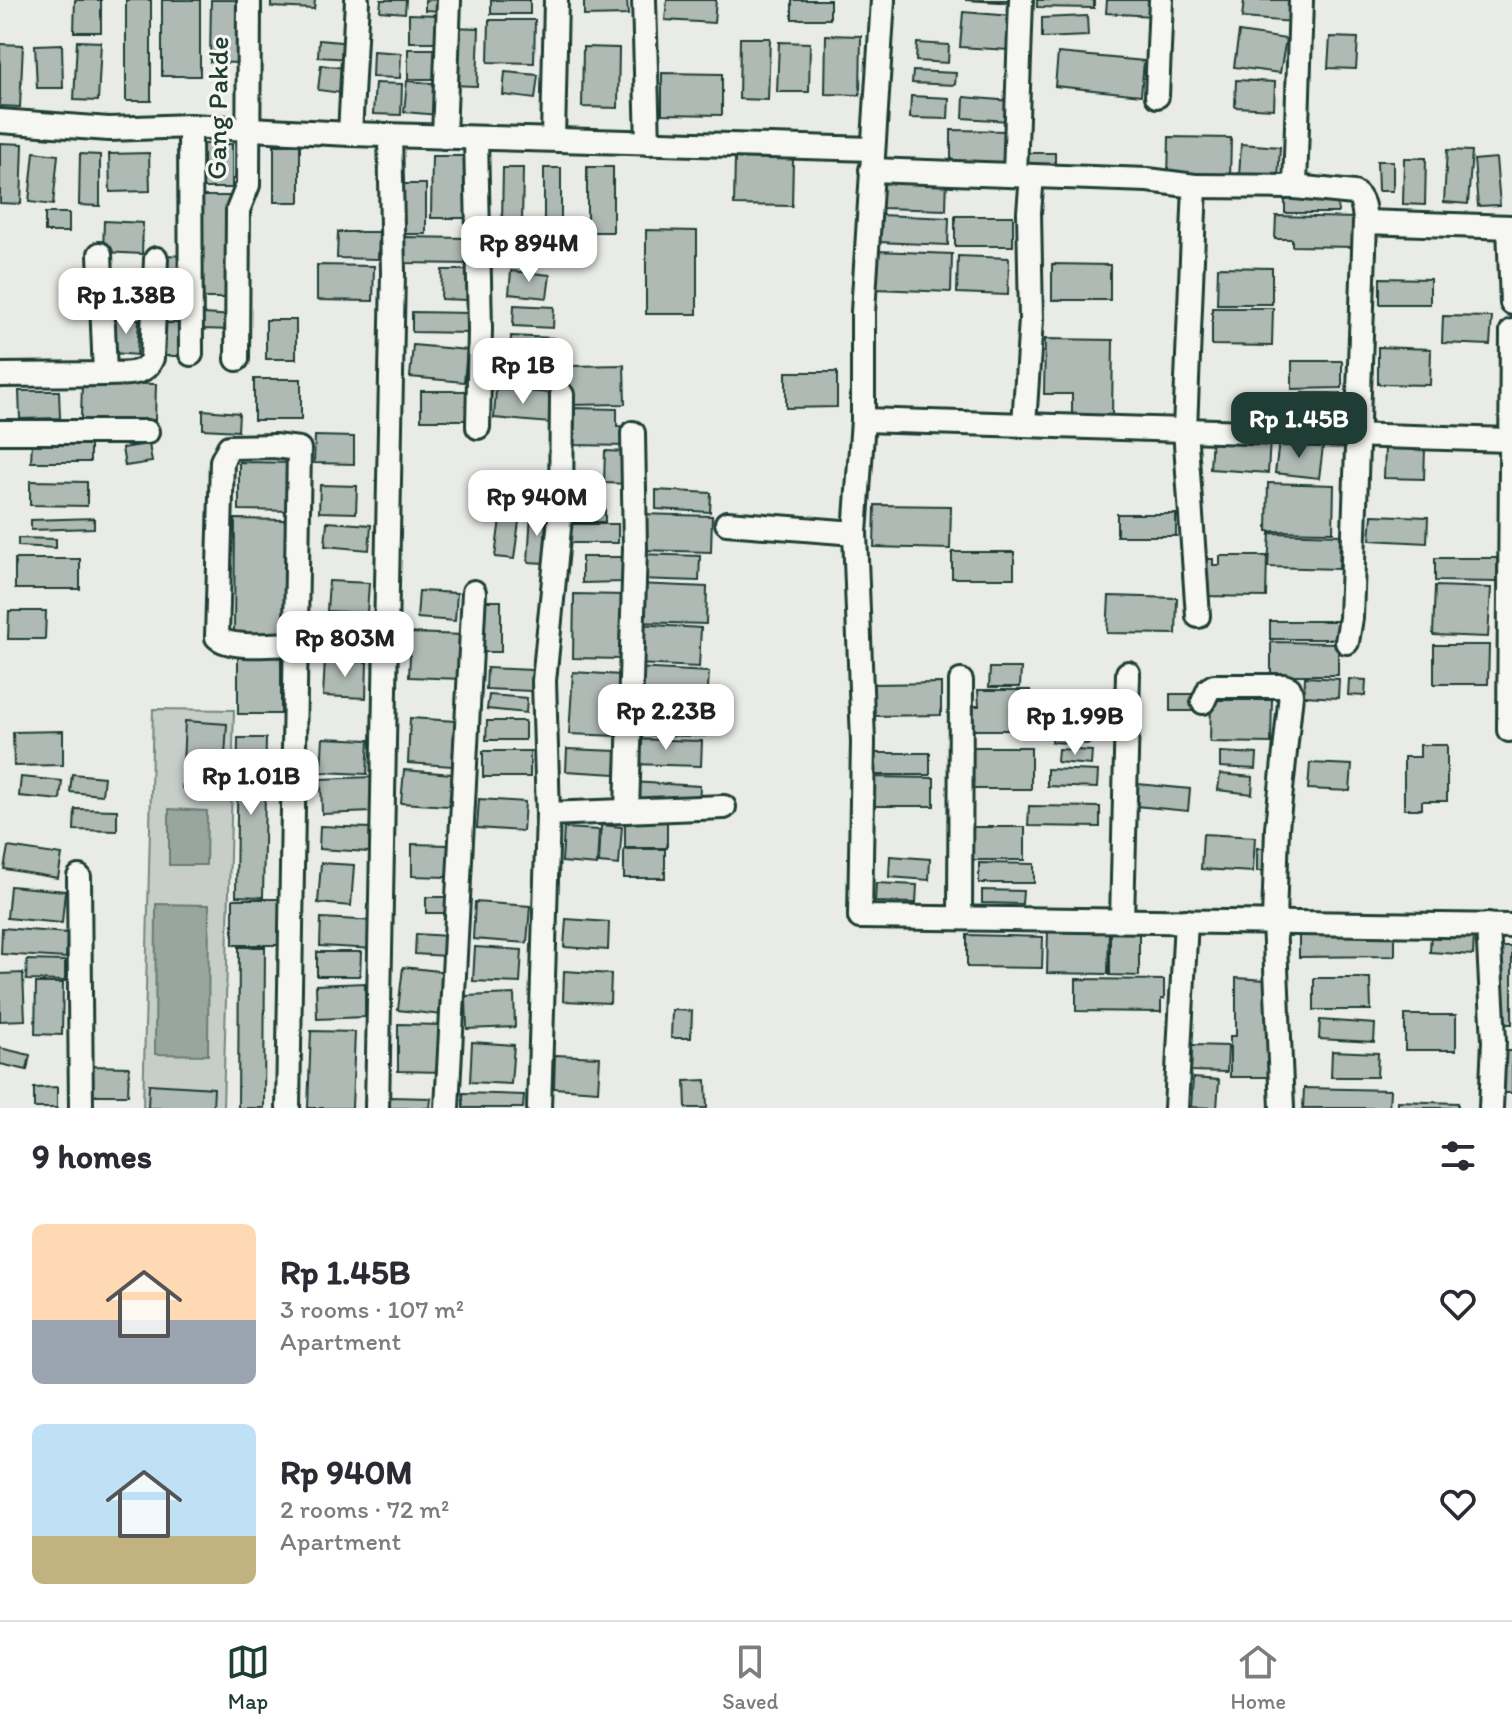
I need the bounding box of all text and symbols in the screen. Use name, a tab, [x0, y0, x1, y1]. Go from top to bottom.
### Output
street label: Gang Pakde	[199, 36, 235, 180]
pin: Rp 894M	[455, 216, 603, 284]
text: Rp 894M	[479, 226, 579, 258]
pin: Rp 1.38B	[43, 268, 209, 336]
text: Rp 1.38B	[77, 278, 175, 310]
pin: Rp 1B	[467, 338, 579, 406]
text: Rp 1B	[491, 348, 555, 380]
pin: Rp 1.45B	[1216, 392, 1382, 460]
text: Rp 1.45B	[1249, 402, 1349, 434]
pin: Rp 940M	[463, 470, 611, 538]
text: Rp 940M	[486, 480, 588, 512]
pin: Rp 803M	[271, 611, 419, 679]
text: Rp 803M	[295, 621, 395, 653]
pin: Rp 2.23B	[583, 684, 749, 752]
pin: Rp 1.99B	[992, 689, 1158, 757]
text: Rp 2.23B	[616, 694, 716, 726]
text: Rp 1.99B	[1026, 699, 1124, 731]
pin: Rp 1.01B	[168, 749, 334, 817]
text: Rp 1.01B	[202, 759, 300, 791]
icon: filters	[1436, 1134, 1480, 1178]
text: 9 homes	[32, 1136, 152, 1177]
text: Rp 1.45B	[280, 1252, 411, 1293]
icon: home	[96, 1256, 192, 1352]
icon: heart	[1436, 1282, 1480, 1326]
text: 3 rooms · 107 m²	[280, 1293, 464, 1325]
text: Apartment	[280, 1325, 401, 1357]
text: Rp 940M	[280, 1452, 413, 1493]
icon: home	[96, 1456, 192, 1552]
icon: heart	[1436, 1482, 1480, 1526]
text: 2 rooms · 72 m²	[280, 1493, 449, 1525]
text: Apartment	[280, 1525, 401, 1557]
tab: Map	[226, 1640, 270, 1715]
tab: Saved	[722, 1640, 778, 1715]
tab: Home	[1230, 1640, 1286, 1715]

